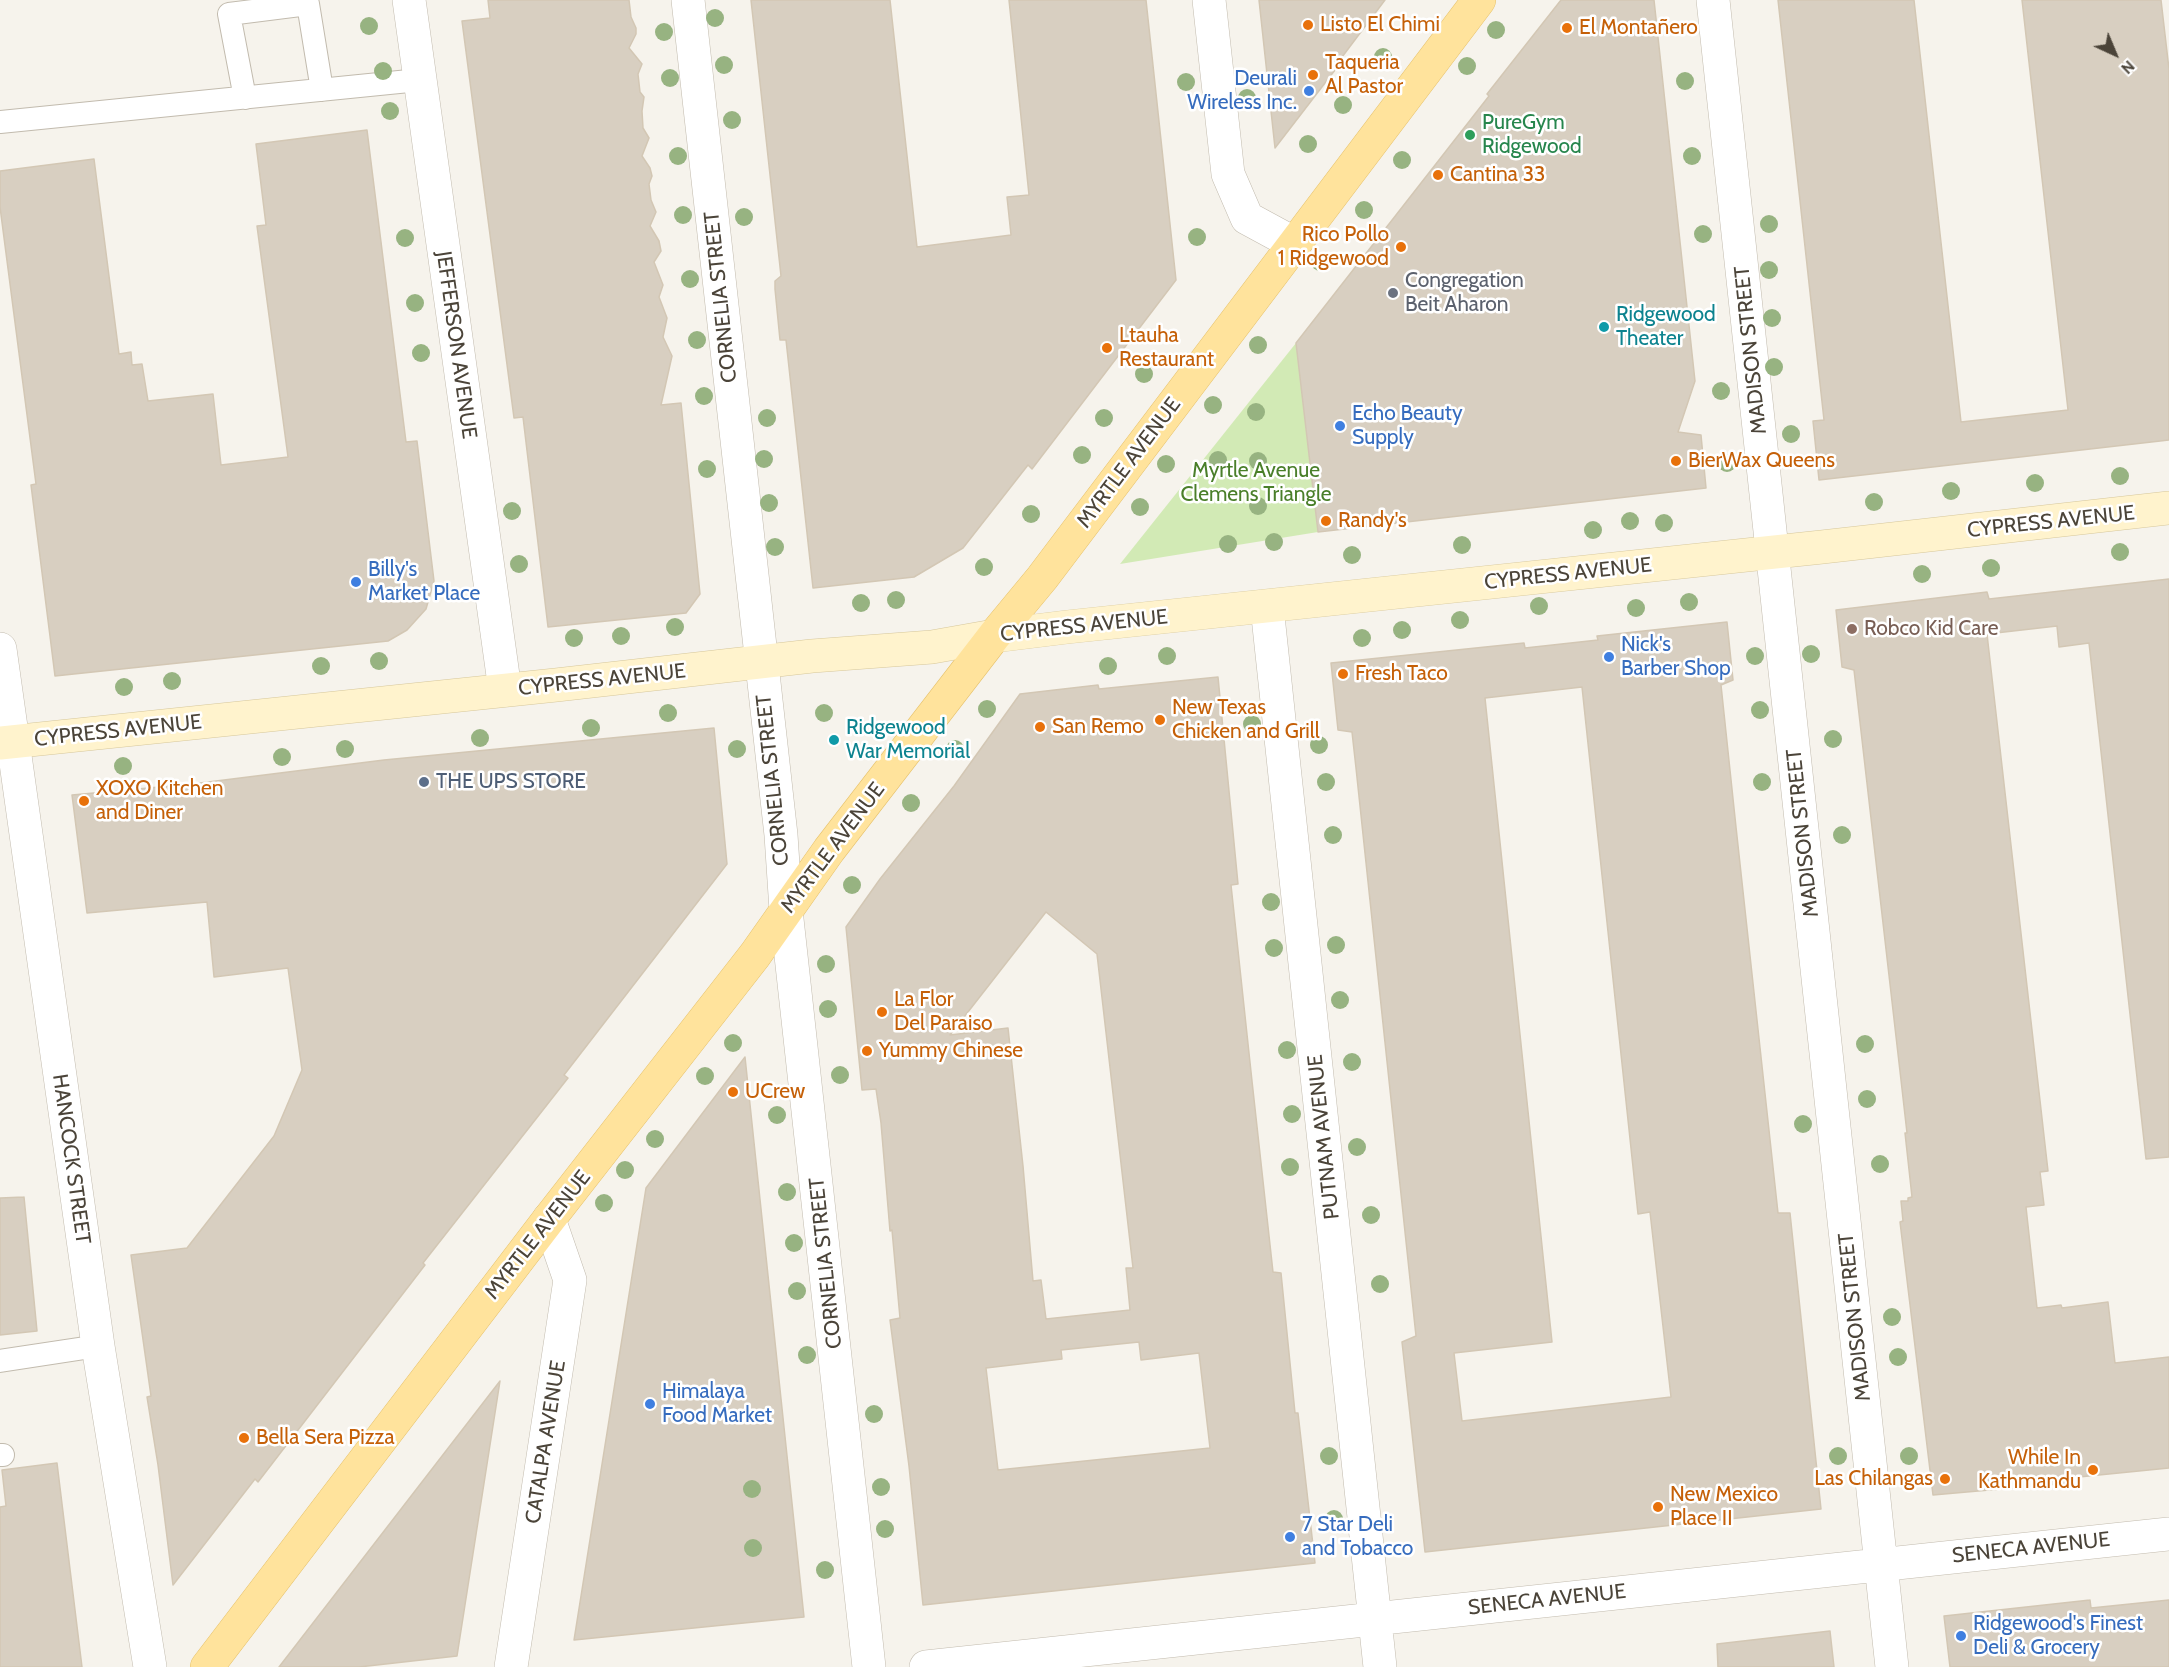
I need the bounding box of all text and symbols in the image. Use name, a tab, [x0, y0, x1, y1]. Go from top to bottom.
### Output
place label: Listo El Chimi	[1320, 12, 1440, 38]
place label: El Montañero	[1579, 15, 1698, 41]
marker: Listo El Chimi	[1301, 18, 1315, 32]
marker: El Montañero	[1560, 21, 1574, 35]
north arrow	[2085, 24, 2145, 84]
place label: Taqueria Al Pastor	[1325, 50, 1403, 100]
text: N	[2117, 57, 2139, 78]
place label: Deurali Wireless Inc.	[1187, 66, 1297, 116]
marker: Taqueria Al Pastor	[1306, 68, 1320, 82]
marker: Deurali Wireless Inc.	[1302, 84, 1316, 98]
place label: PureGym Ridgewood	[1482, 110, 1582, 160]
marker: PureGym Ridgewood	[1463, 128, 1477, 142]
place label: Cantina 33	[1450, 162, 1545, 188]
marker: Cantina 33	[1431, 168, 1445, 182]
street label: CORNELIA STREET	[699, 210, 743, 384]
place label: Rico Pollo 1 Ridgewood	[1278, 222, 1389, 272]
marker: Rico Pollo 1 Ridgewood	[1394, 240, 1408, 254]
street label: JEFFERSON AVENUE	[430, 250, 482, 440]
street label: MADISON STREET	[1730, 265, 1772, 435]
place label: Congregation Beit Aharon	[1405, 268, 1524, 318]
marker: Congregation Beit Aharon	[1386, 286, 1400, 300]
place label: Ridgewood Theater	[1616, 302, 1716, 352]
marker: Ridgewood Theater	[1597, 320, 1611, 334]
place label: Ltauha Restaurant	[1119, 323, 1214, 373]
marker: Ltauha Restaurant	[1100, 341, 1114, 355]
street label: MYRTLE AVENUE	[1072, 393, 1186, 533]
place label: Echo Beauty Supply	[1352, 401, 1463, 451]
marker: Echo Beauty Supply	[1333, 419, 1347, 433]
place label: BierWax Queens	[1688, 448, 1835, 474]
marker: BierWax Queens	[1669, 454, 1683, 468]
park label: Myrtle Avenue Clemens Triangle	[1180, 458, 1332, 508]
street label: CYPRESS AVENUE	[1966, 501, 2136, 543]
place label: Randy's	[1338, 508, 1407, 534]
marker: Randy's	[1319, 514, 1333, 528]
street label: CYPRESS AVENUE	[1483, 553, 1653, 595]
place label: Billy's Market Place	[368, 557, 480, 607]
marker: Billy's Market Place	[349, 575, 363, 589]
street label: CYPRESS AVENUE	[999, 605, 1169, 647]
place label: Robco Kid Care	[1864, 616, 1998, 642]
marker: Robco Kid Care	[1845, 622, 1859, 636]
place label: Nick's Barber Shop	[1621, 632, 1731, 682]
marker: Nick's Barber Shop	[1602, 650, 1616, 664]
street label: CYPRESS AVENUE	[517, 659, 687, 701]
place label: Fresh Taco	[1355, 661, 1448, 687]
marker: Fresh Taco	[1336, 667, 1350, 681]
street label: CORNELIA STREET	[751, 693, 795, 867]
place label: New Texas Chicken and Grill	[1172, 695, 1320, 745]
street label: CYPRESS AVENUE	[33, 710, 203, 752]
marker: New Texas Chicken and Grill	[1153, 713, 1167, 727]
place label: San Remo	[1052, 714, 1144, 740]
place label: Ridgewood War Memorial	[846, 715, 970, 765]
marker: San Remo	[1033, 720, 1047, 734]
marker: Ridgewood War Memorial	[827, 733, 841, 747]
street label: MADISON STREET	[1782, 748, 1824, 918]
place label: THE UPS STORE	[436, 769, 586, 795]
marker: THE UPS STORE	[417, 775, 431, 789]
place label: XOXO Kitchen and Diner	[96, 776, 224, 826]
street label: MYRTLE AVENUE	[776, 778, 890, 918]
marker: XOXO Kitchen and Diner	[77, 794, 91, 808]
place label: La Flor Del Paraiso	[894, 987, 993, 1037]
marker: La Flor Del Paraiso	[875, 1005, 889, 1019]
place label: Yummy Chinese	[879, 1038, 1023, 1064]
marker: Yummy Chinese	[860, 1044, 874, 1058]
street label: PUTNAM AVENUE	[1303, 1053, 1345, 1221]
street label: HANCOCK STREET	[47, 1072, 95, 1246]
place label: UCrew	[745, 1079, 805, 1105]
marker: UCrew	[726, 1085, 740, 1099]
street label: MYRTLE AVENUE	[480, 1165, 596, 1305]
street label: CORNELIA STREET	[804, 1176, 848, 1350]
street label: MADISON STREET	[1834, 1232, 1876, 1402]
street label: CATALPA AVENUE	[521, 1359, 571, 1525]
place label: Himalaya Food Market	[662, 1379, 772, 1429]
marker: Himalaya Food Market	[643, 1397, 657, 1411]
place label: Bella Sera Pizza	[256, 1425, 395, 1451]
marker: Bella Sera Pizza	[237, 1431, 251, 1445]
place label: While In Kathmandu	[1978, 1445, 2081, 1495]
marker: While In Kathmandu	[2086, 1463, 2100, 1477]
place label: Las Chilangas	[1814, 1466, 1933, 1492]
marker: Las Chilangas	[1938, 1472, 1952, 1486]
place label: New Mexico Place II	[1670, 1482, 1778, 1532]
marker: New Mexico Place II	[1651, 1500, 1665, 1514]
place label: 7 Star Deli and Tobacco	[1302, 1512, 1413, 1562]
street label: SENECA AVENUE	[1951, 1527, 2111, 1569]
marker: 7 Star Deli and Tobacco	[1283, 1530, 1297, 1544]
street label: SENECA AVENUE	[1467, 1579, 1627, 1621]
place label: Ridgewood's Finest Deli & Grocery	[1973, 1611, 2143, 1661]
marker: Ridgewood's Finest Deli & Grocery	[1954, 1629, 1968, 1643]

